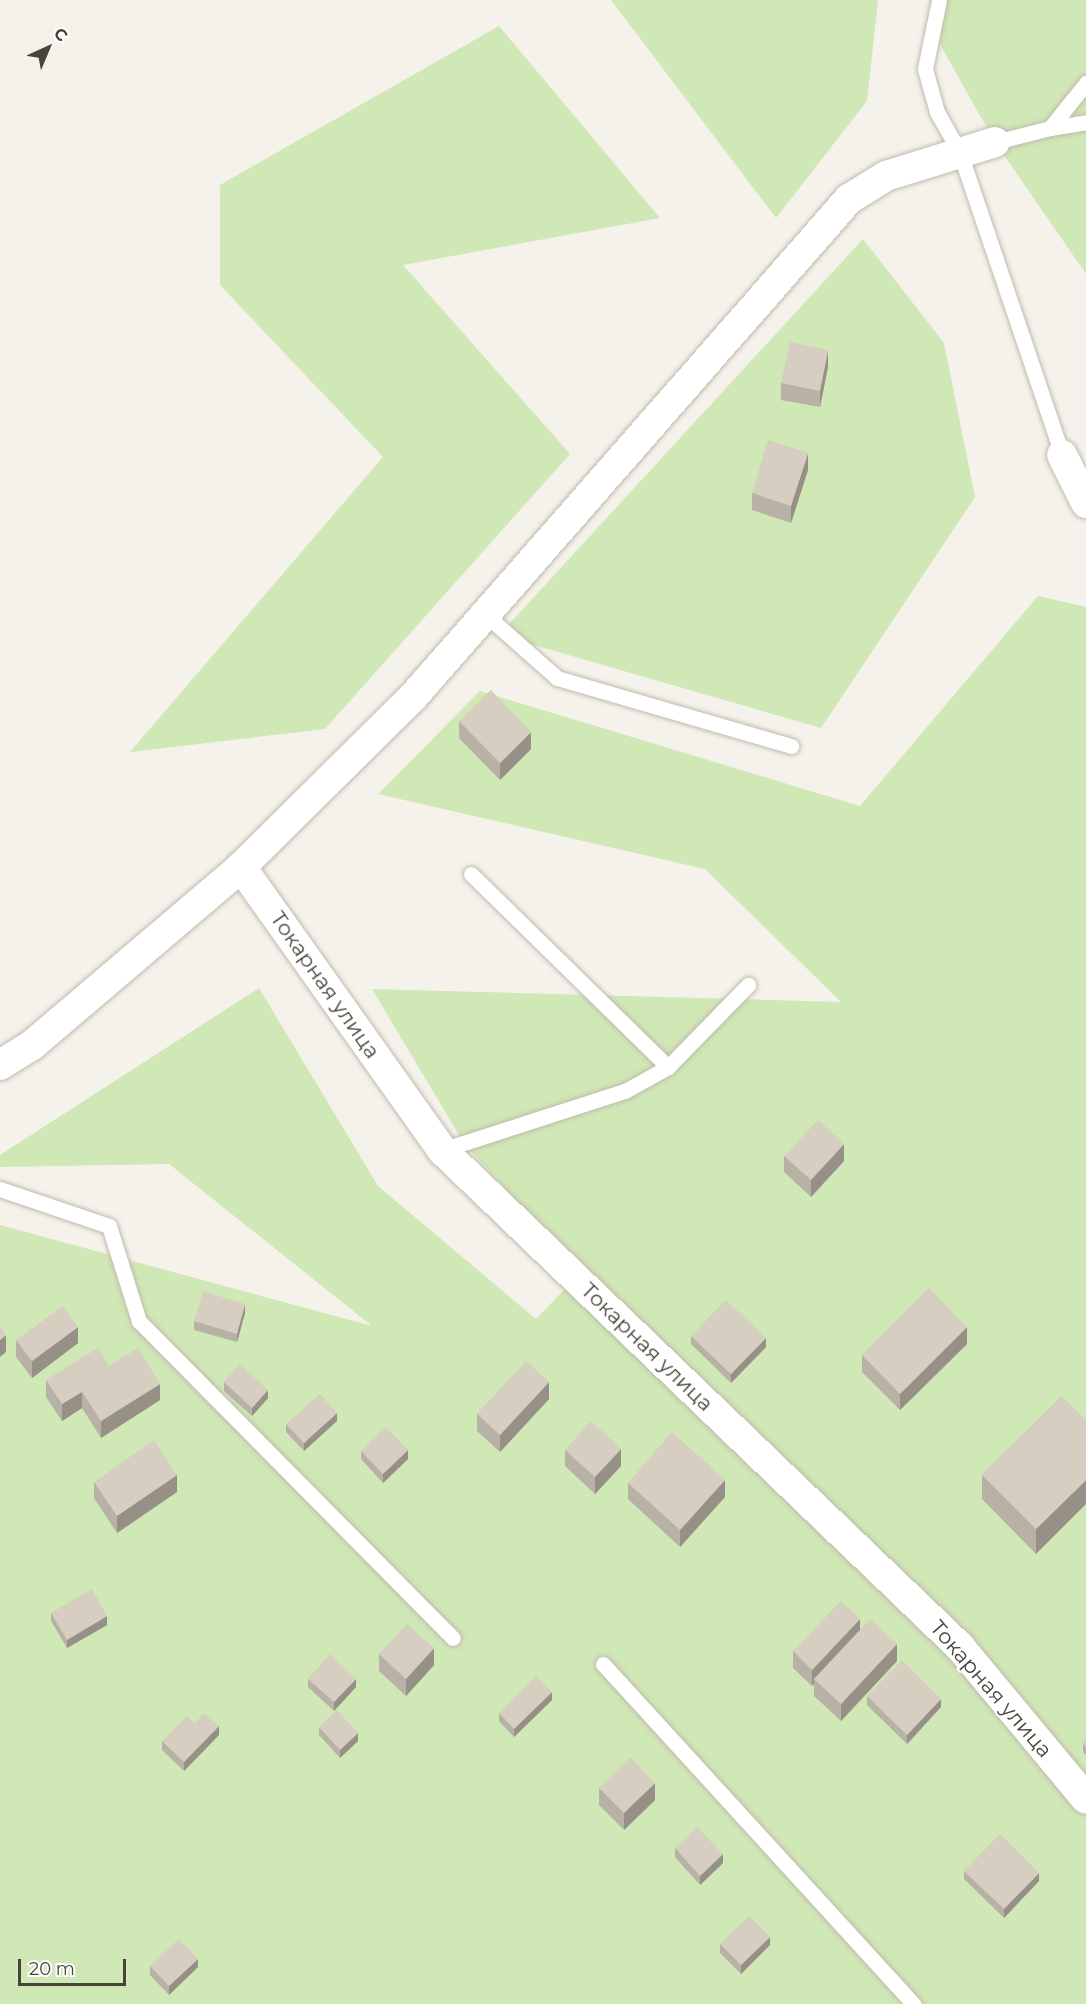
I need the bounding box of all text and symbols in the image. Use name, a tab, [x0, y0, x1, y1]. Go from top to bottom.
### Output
north arrow	[18, 18, 78, 78]
text: С	[50, 24, 72, 46]
street label: Токарная улица	[265, 907, 385, 1063]
street label: Токарная улица	[576, 1278, 718, 1416]
street label: Токарная улица	[925, 1615, 1057, 1763]
scale bar	[21, 1947, 129, 1985]
text: 20 m	[29, 1958, 75, 1980]

